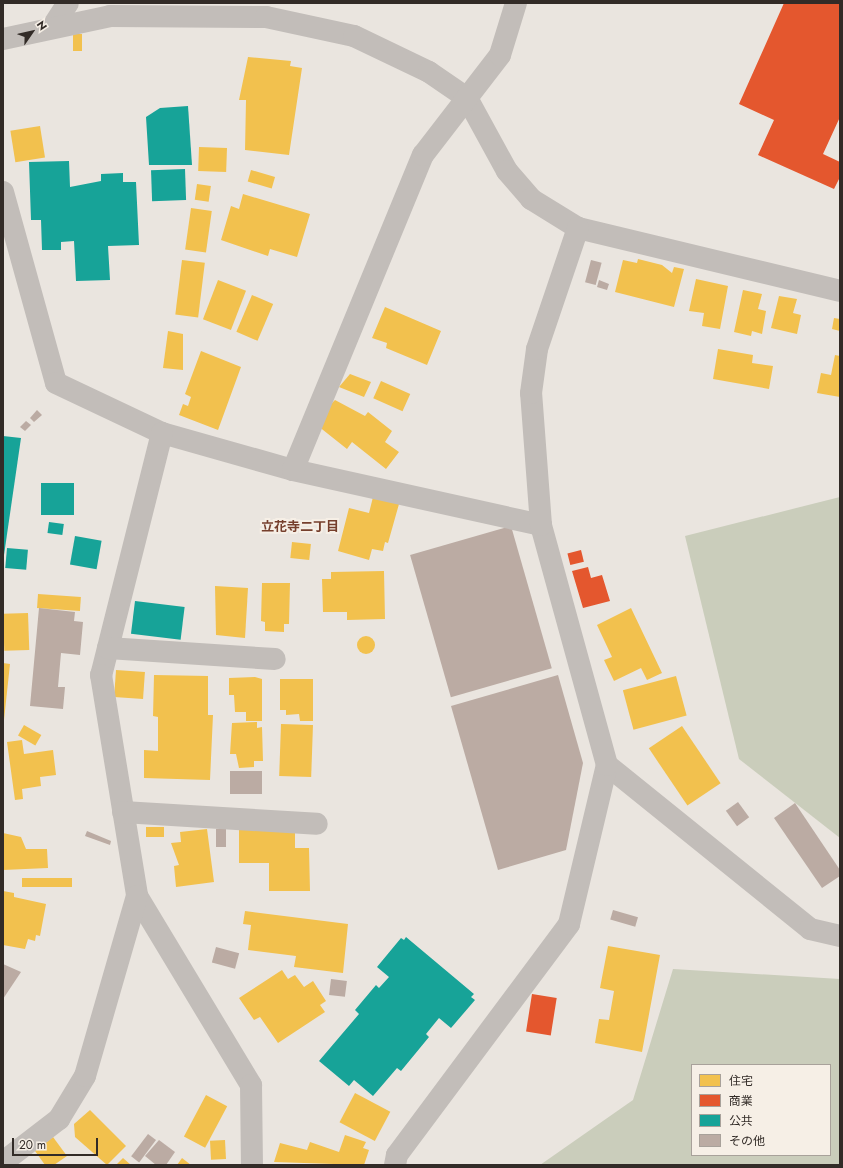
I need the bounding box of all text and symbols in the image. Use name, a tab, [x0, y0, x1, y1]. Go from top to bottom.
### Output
north arrow	[12, 12, 52, 52]
text: N	[33, 17, 51, 33]
district label: 立花寺二丁目	[261, 519, 339, 535]
legend	[691, 1064, 831, 1156]
text: 住宅	[729, 1072, 753, 1090]
text: 商業	[729, 1092, 753, 1110]
text: 公共	[729, 1112, 753, 1130]
scale bar	[14, 1130, 100, 1156]
text: その他	[729, 1132, 765, 1150]
text: 20 m	[19, 1136, 46, 1154]

